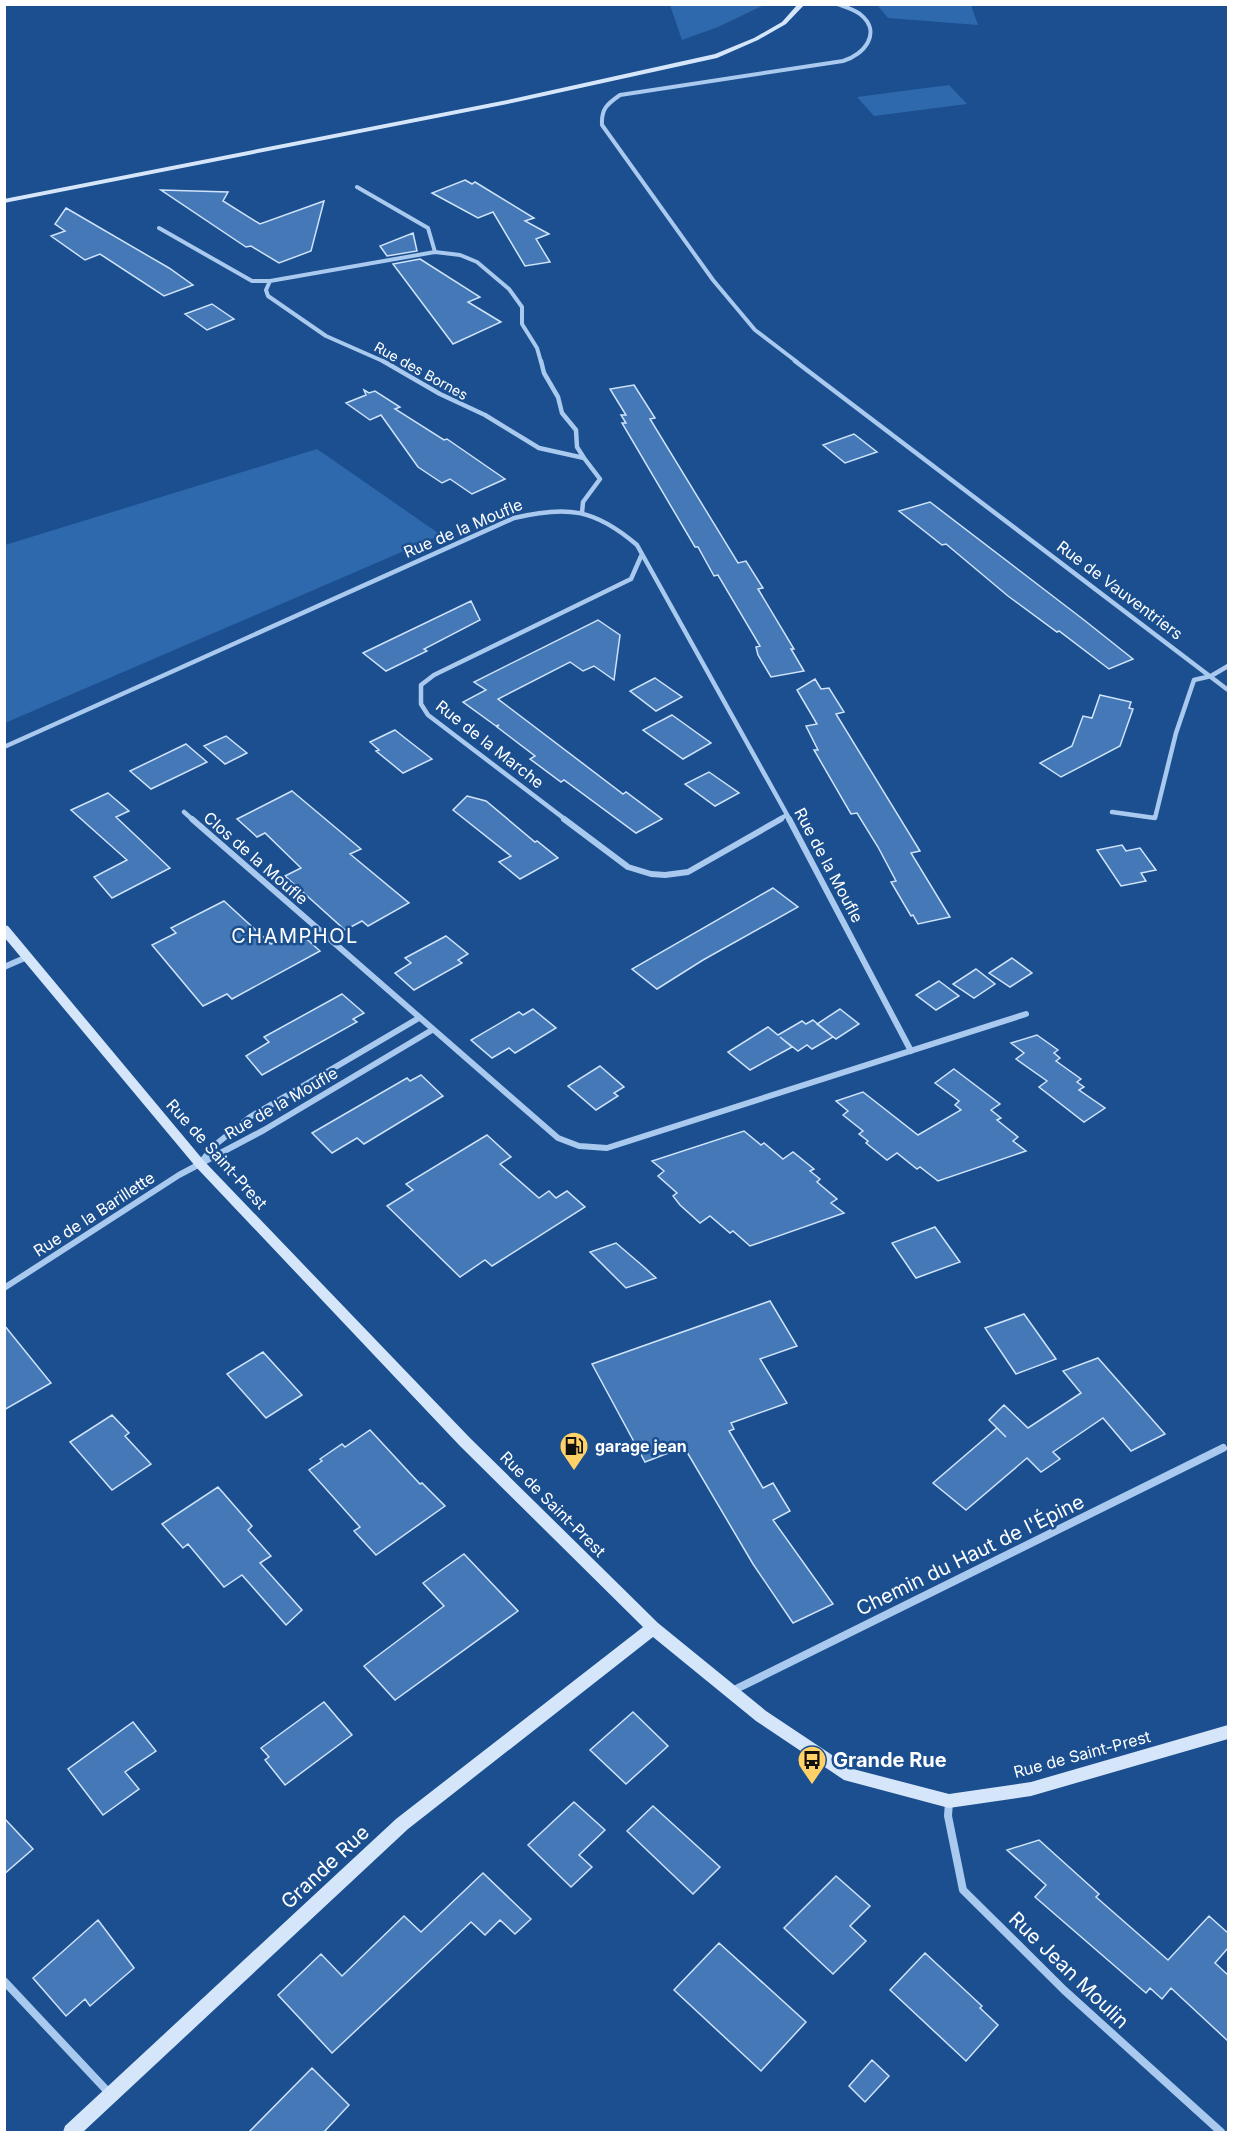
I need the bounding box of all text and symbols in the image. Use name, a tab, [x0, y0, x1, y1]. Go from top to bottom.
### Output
street label: Rue des Bornes	[371, 338, 471, 403]
street label: Rue de la Moufle	[401, 494, 525, 562]
street label: Rue de Vauventriers	[1053, 536, 1187, 644]
street label: Rue de la Marche	[432, 696, 548, 792]
street label: Rue de la Moufle	[790, 804, 868, 926]
street label: Clos de la Moufle	[200, 807, 312, 909]
district label: CHAMPHOL	[231, 924, 359, 948]
street label: Rue de la Moufle	[221, 1063, 341, 1143]
street label: Rue de Saint-Prest	[162, 1095, 272, 1213]
street label: Rue de la Barillette	[30, 1167, 158, 1261]
fuel station icon: garage jean	[558, 1430, 590, 1472]
place label: garage jean	[595, 1436, 687, 1456]
street label: Rue de Saint-Prest	[496, 1447, 610, 1561]
street label: Chemin du Haut de l'Épine	[852, 1488, 1088, 1621]
street label: Rue de Saint-Prest	[1011, 1726, 1153, 1782]
bus stop icon: Grande Rue	[796, 1744, 828, 1786]
place label: Grande Rue	[833, 1748, 947, 1772]
street label: Grande Rue	[276, 1820, 374, 1914]
street label: Rue Jean Moulin	[1004, 1907, 1134, 2033]

